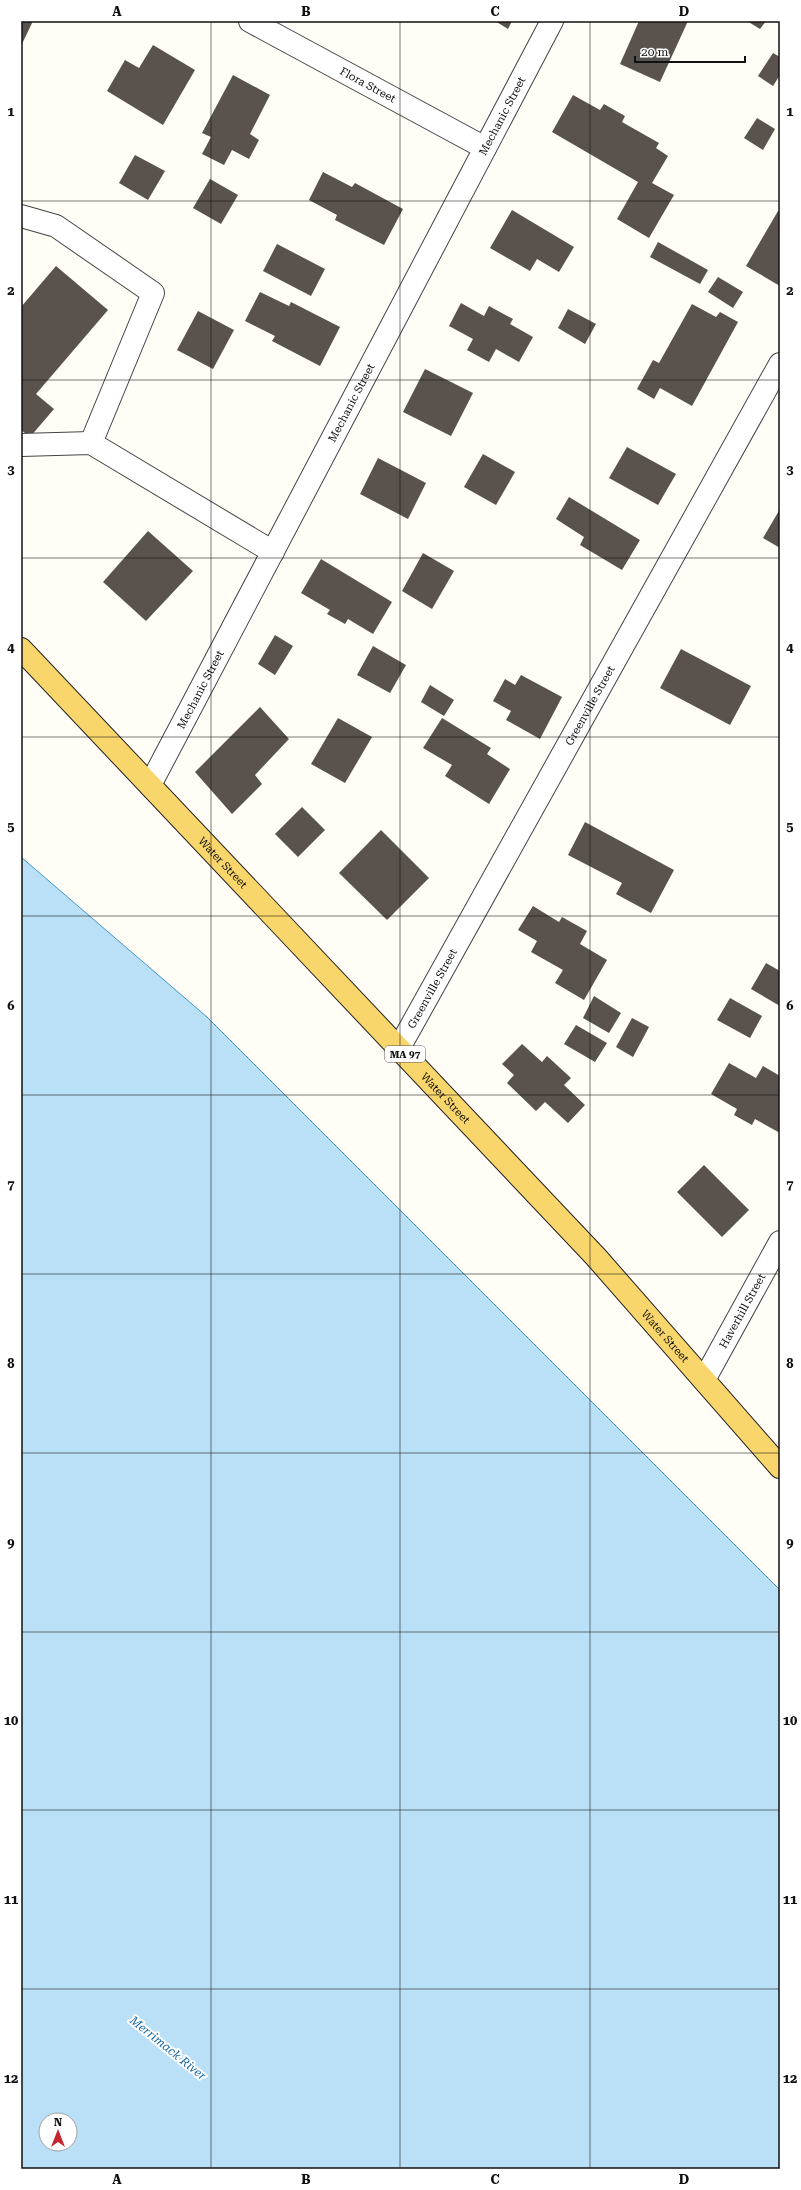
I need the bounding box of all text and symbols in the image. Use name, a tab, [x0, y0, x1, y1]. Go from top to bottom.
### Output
text: A	[112, 4, 122, 19]
text: B	[301, 4, 311, 19]
text: C	[490, 4, 500, 19]
text: D	[679, 4, 689, 19]
scale bar	[635, 38, 745, 64]
text: 20 m	[641, 45, 668, 59]
street label: Flora Street	[338, 64, 398, 105]
street label: Mechanic Street	[476, 74, 528, 157]
text: 1	[7, 104, 15, 119]
text: 1	[786, 104, 794, 119]
text: 2	[7, 283, 15, 298]
text: 2	[786, 283, 794, 298]
street label: Mechanic Street	[325, 361, 377, 444]
text: 3	[7, 462, 15, 477]
text: 3	[786, 462, 794, 477]
text: 4	[7, 640, 15, 655]
text: 4	[786, 640, 794, 655]
street label: Mechanic Street	[174, 648, 226, 731]
street label: Greenville Street	[562, 663, 617, 748]
text: 5	[7, 819, 15, 834]
text: 5	[786, 819, 794, 834]
street label: Water Street	[196, 834, 250, 891]
street label: Greenville Street	[405, 946, 460, 1031]
text: 6	[7, 998, 15, 1013]
text: 6	[786, 998, 794, 1013]
road number: MA 97	[385, 1046, 425, 1062]
street label: Water Street	[418, 1070, 473, 1126]
text: 7	[7, 1177, 15, 1192]
text: 7	[786, 1177, 794, 1192]
street label: Haverhill Street	[716, 1271, 768, 1350]
street label: Water Street	[639, 1307, 692, 1365]
text: 8	[7, 1356, 15, 1371]
text: 8	[786, 1356, 794, 1371]
text: 9	[7, 1535, 15, 1550]
text: 9	[786, 1535, 794, 1550]
text: 10	[4, 1713, 18, 1728]
text: 10	[783, 1713, 797, 1728]
text: 11	[4, 1892, 18, 1907]
text: 11	[783, 1892, 797, 1907]
water label: Merrimack River	[126, 2012, 209, 2083]
text: 12	[4, 2071, 18, 2086]
text: 12	[783, 2071, 797, 2086]
north arrow	[38, 2112, 78, 2152]
text: N	[54, 2116, 63, 2129]
text: A	[112, 2172, 122, 2187]
text: B	[301, 2172, 311, 2187]
text: C	[490, 2172, 500, 2187]
text: D	[679, 2172, 689, 2187]

